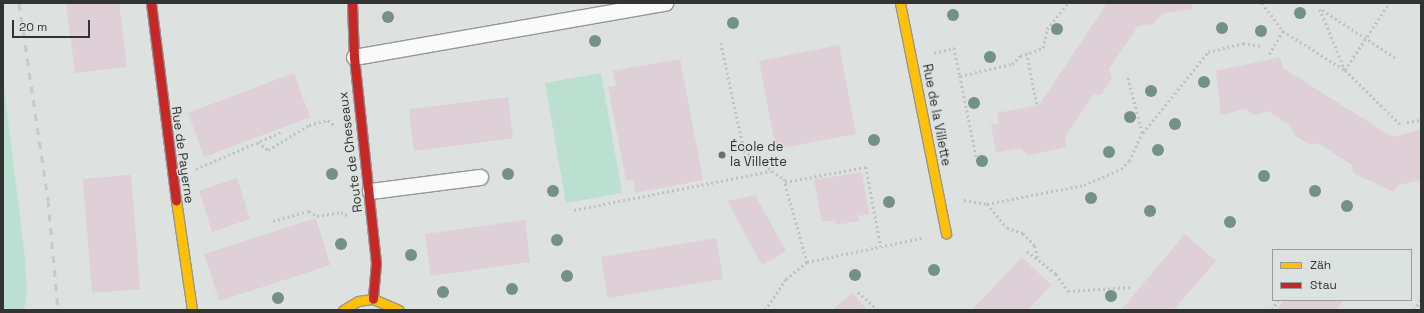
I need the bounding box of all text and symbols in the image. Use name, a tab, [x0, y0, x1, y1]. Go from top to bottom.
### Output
scale bar	[14, 12, 92, 38]
text: 20 m	[19, 19, 47, 35]
street label: Rue de la Villette	[918, 63, 954, 167]
street label: Route de Cheseaux	[336, 91, 366, 213]
street label: Rue de Payerne	[167, 105, 197, 205]
place label: École de la Villette	[730, 140, 787, 171]
marker: École de la Villette	[717, 150, 727, 160]
legend	[1272, 249, 1412, 301]
text: Zäh	[1310, 257, 1331, 273]
text: Stau	[1310, 277, 1337, 293]

